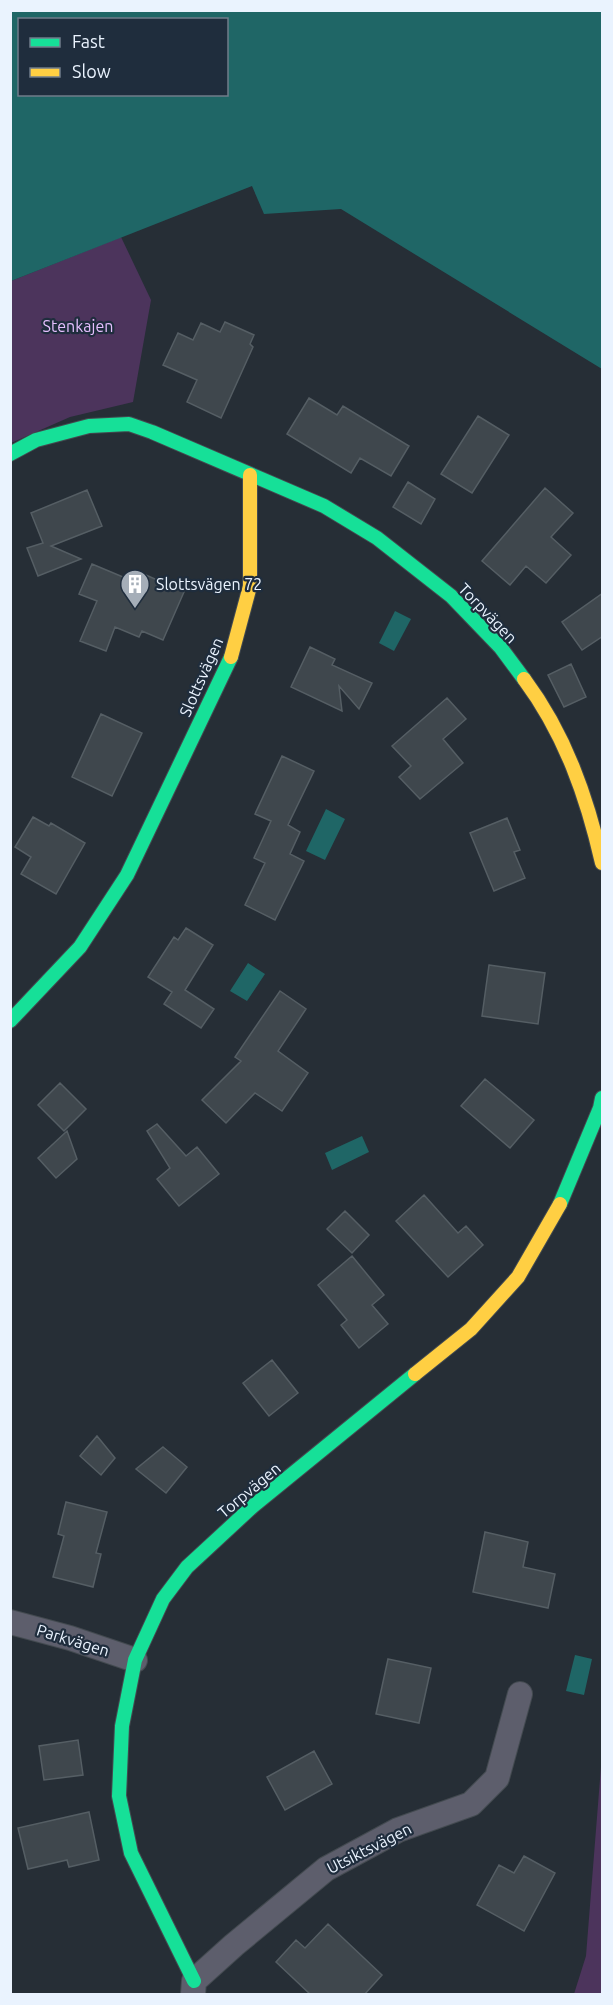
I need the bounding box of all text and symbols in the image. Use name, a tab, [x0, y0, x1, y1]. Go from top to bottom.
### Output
legend	[18, 18, 228, 96]
text: Fast	[72, 31, 105, 51]
text: Slow	[72, 61, 111, 81]
park label: Stenkajen	[43, 317, 113, 335]
building icon: Slottsvägen 72	[119, 568, 151, 610]
place label: Slottsvägen 72	[156, 575, 262, 593]
street label: Torpvägen	[455, 579, 521, 647]
street label: Slottsvägen	[176, 635, 226, 719]
street label: Torpvägen	[214, 1459, 284, 1521]
street label: Parkvägen	[34, 1620, 112, 1660]
street label: Utsiktsvägen	[324, 1819, 414, 1877]

